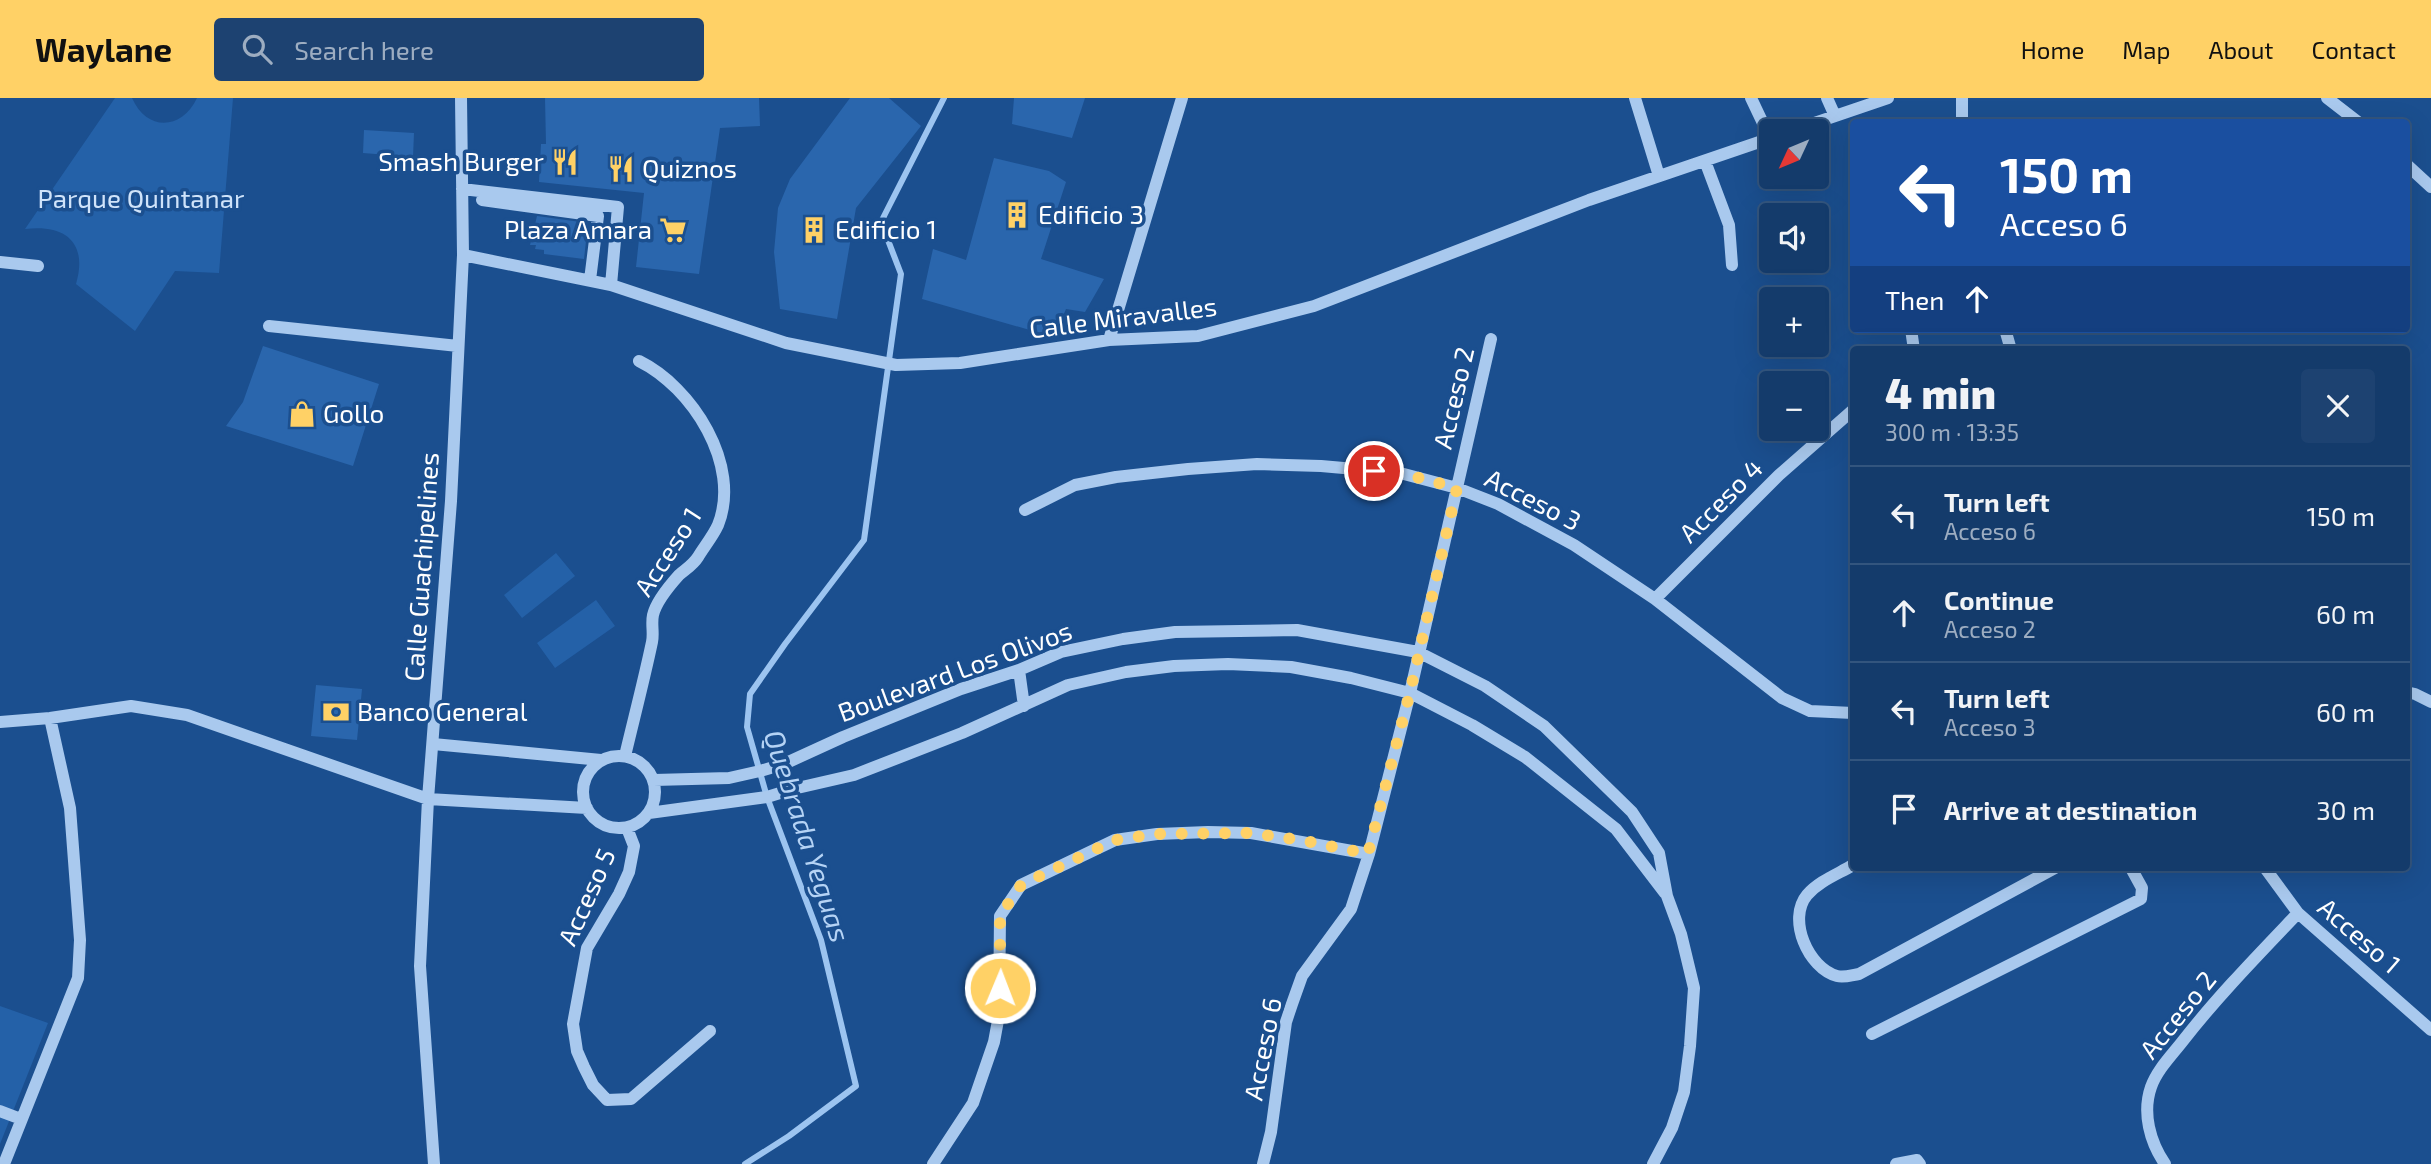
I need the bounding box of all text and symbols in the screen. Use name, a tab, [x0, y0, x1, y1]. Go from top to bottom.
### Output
search box	[214, 18, 704, 81]
text: Waylane	[35, 29, 172, 69]
icon: search	[238, 30, 276, 68]
text: Search here	[294, 34, 434, 65]
text: Home	[2021, 35, 2084, 64]
text: Map	[2122, 35, 2170, 64]
text: About	[2208, 35, 2274, 64]
text: Contact	[2312, 35, 2396, 64]
north arrow	[1759, 119, 1829, 189]
map controls	[1759, 119, 1829, 441]
text: 150 m	[2000, 144, 2133, 203]
place label: Smash Burger	[378, 145, 544, 176]
restaurant icon: Smash Burger	[550, 147, 580, 177]
icon: left	[1885, 147, 1976, 238]
place label: Quiznos	[642, 152, 737, 183]
restaurant icon: Quiznos	[606, 154, 636, 184]
park label: Parque Quintanar	[38, 182, 244, 213]
place label: Edificio 3	[1038, 198, 1144, 229]
building icon: Edificio 3	[1002, 200, 1032, 230]
button: sound	[1759, 203, 1829, 273]
text: Acceso 6	[2000, 204, 2128, 242]
place label: Plaza Amara	[504, 213, 652, 244]
place label: Edificio 1	[835, 213, 937, 244]
supermarket icon: Plaza Amara	[658, 215, 688, 245]
building icon: Edificio 1	[799, 215, 829, 245]
icon: ahead	[1958, 280, 1996, 318]
text: Then	[1885, 284, 1944, 315]
button: +	[1759, 287, 1829, 357]
street label: Calle Miravalles	[1027, 290, 1218, 343]
street label: Acceso 2	[1426, 344, 1479, 452]
text: 4 min	[1885, 367, 1996, 417]
button: close	[2301, 369, 2375, 443]
button: −	[1759, 371, 1829, 441]
place label: Gollo	[323, 397, 384, 428]
shop icon: Gollo	[287, 399, 317, 429]
text: 300 m · 13:35	[1885, 418, 2019, 446]
pin	[1344, 441, 1404, 501]
street label: Calle Guachipelines	[397, 451, 444, 682]
icon: arrive	[1355, 452, 1393, 490]
street label: Acceso 4	[1672, 452, 1768, 548]
street label: Acceso 3	[1481, 461, 1587, 536]
text: Turn left	[1944, 486, 2050, 517]
icon: left	[1885, 496, 1923, 534]
text: 150 m	[2306, 500, 2375, 531]
street label: Acceso 1	[627, 501, 707, 601]
text: Acceso 6	[1944, 517, 2036, 545]
text: Continue	[1944, 584, 2054, 615]
icon: ahead	[1885, 594, 1923, 632]
text: 60 m	[2316, 598, 2375, 629]
street label: Boulevard Los Olivos	[833, 614, 1076, 727]
text: Acceso 2	[1944, 615, 2036, 643]
text: Turn left	[1944, 682, 2050, 713]
icon: left	[1885, 692, 1923, 730]
place label: Banco General	[357, 695, 528, 726]
text: 60 m	[2316, 696, 2375, 727]
bank icon: Banco General	[321, 697, 351, 727]
text: Acceso 3	[1944, 713, 2035, 741]
water label: Quebrada Yeguas	[758, 725, 858, 946]
icon: arrive	[1885, 790, 1923, 828]
text: Arrive at destination	[1944, 794, 2197, 825]
text: 30 m	[2316, 794, 2375, 825]
street label: Acceso 5	[551, 843, 621, 950]
street label: Acceso 1	[2312, 891, 2408, 979]
position arrow	[963, 951, 1037, 1025]
street label: Acceso 2	[2132, 964, 2221, 1064]
street label: Acceso 6	[1236, 995, 1287, 1103]

